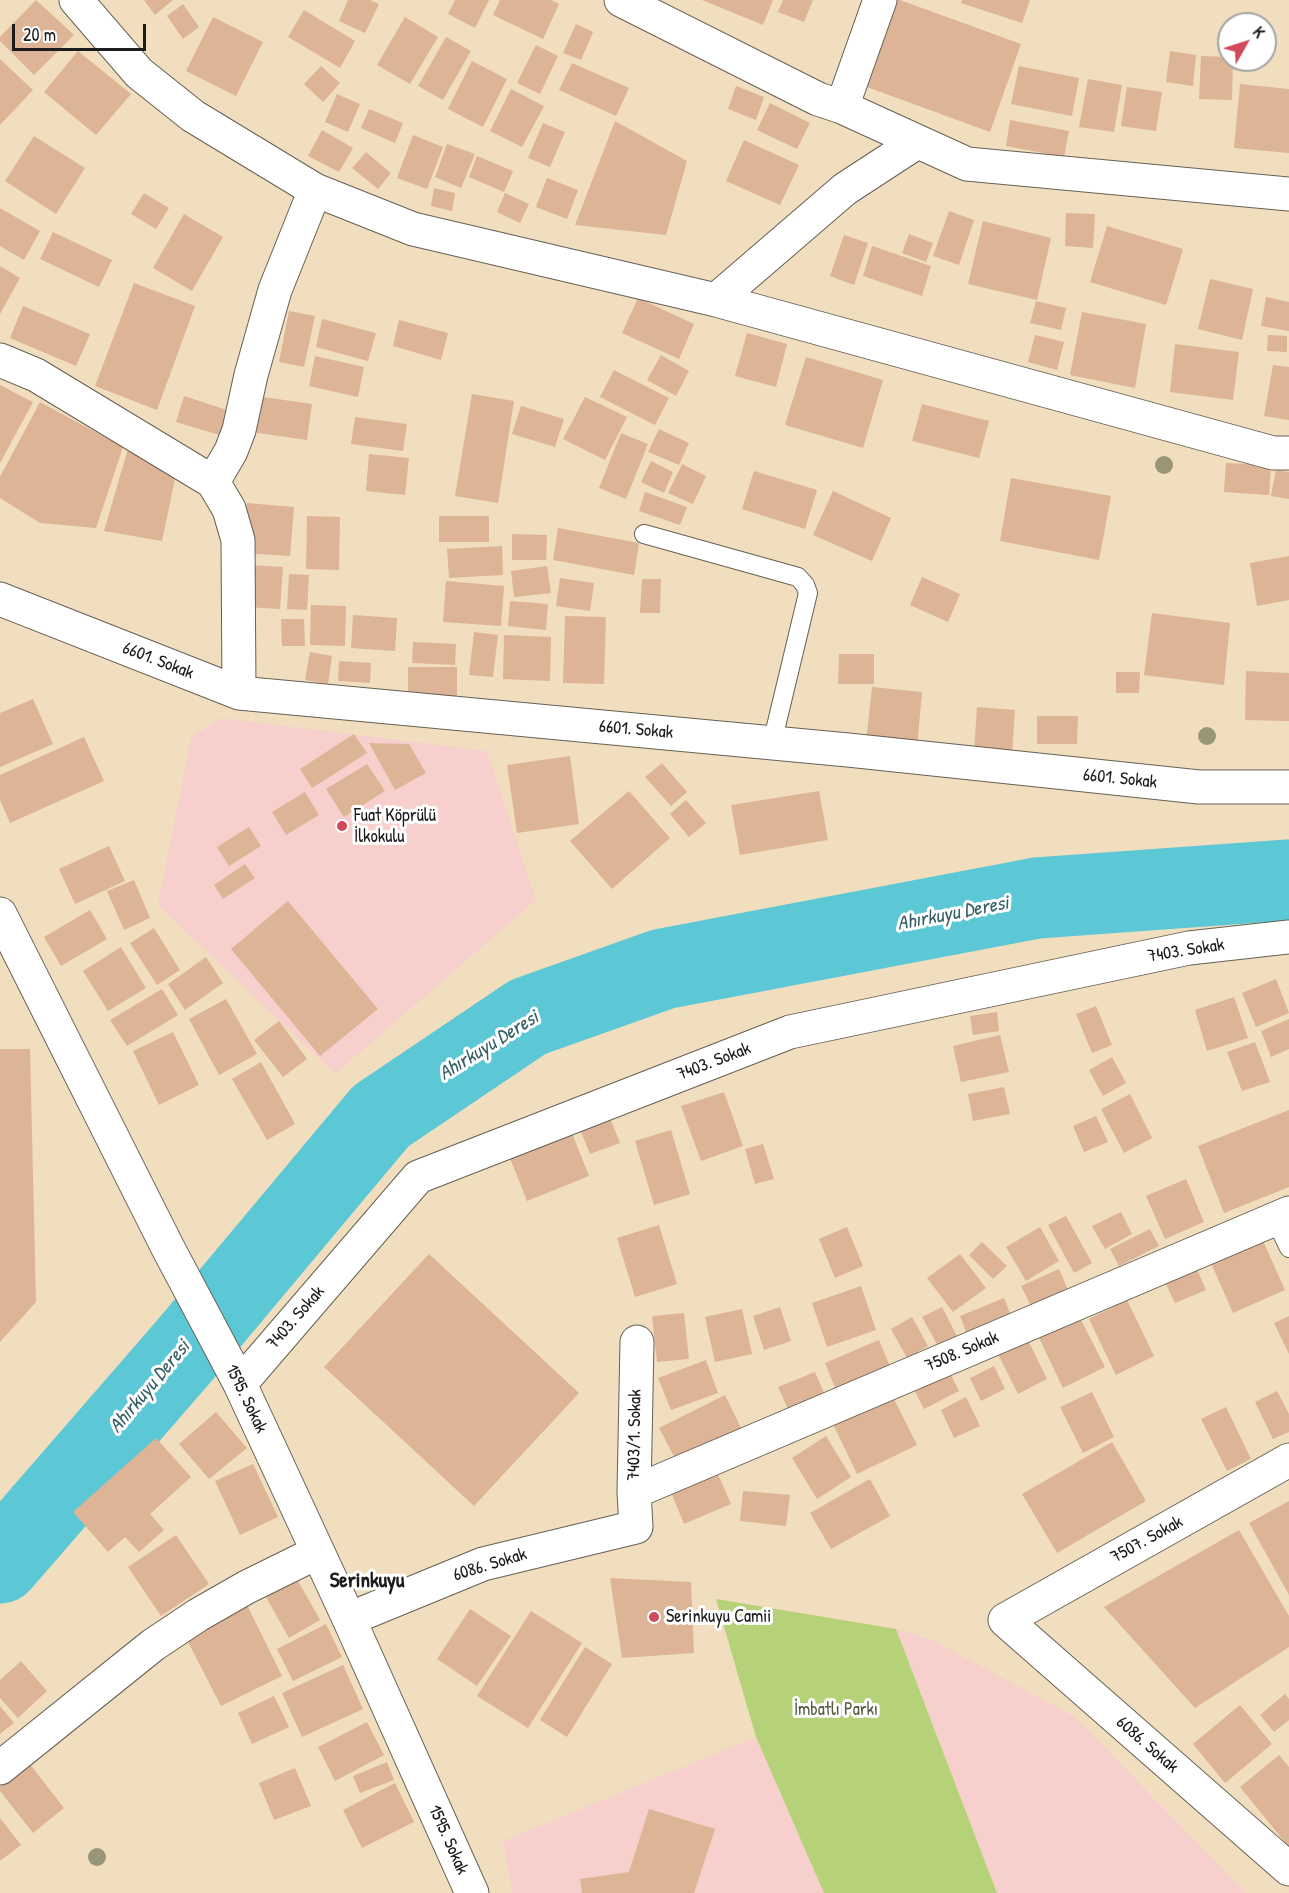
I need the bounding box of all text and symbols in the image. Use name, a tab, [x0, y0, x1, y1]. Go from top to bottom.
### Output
scale bar	[15, 12, 148, 50]
north arrow	[1217, 12, 1277, 72]
text: 20 m	[23, 22, 56, 47]
text: K	[1248, 22, 1271, 42]
street label: 6601. Sokak	[119, 638, 197, 684]
street label: 6601. Sokak	[598, 716, 674, 744]
street label: 6601. Sokak	[1082, 764, 1158, 794]
place label: Fuat Köprülü İlkokulu	[354, 805, 436, 848]
marker: Fuat Köprülü İlkokulu	[335, 819, 349, 833]
water label: Ahırkuyu Deresi	[895, 891, 1011, 937]
street label: 7403. Sokak	[1146, 934, 1226, 968]
water label: Ahırkuyu Deresi	[435, 1006, 543, 1086]
street label: 7403. Sokak	[674, 1038, 754, 1086]
street label: 7403. Sokak	[262, 1282, 330, 1354]
street label: 7508. Sokak	[922, 1327, 1002, 1377]
water label: Ahırkuyu Deresi	[104, 1336, 196, 1438]
street label: 1595. Sokak	[220, 1361, 272, 1437]
street label: 7403/1. Sokak	[623, 1389, 647, 1481]
street label: 7507. Sokak	[1107, 1511, 1187, 1569]
street label: 6086. Sokak	[451, 1544, 529, 1586]
district label: Serinkuyu	[330, 1568, 404, 1594]
place label: Serinkuyu Camii	[666, 1606, 771, 1628]
marker: Serinkuyu Camii	[647, 1610, 661, 1624]
park label: İmbatlı Parkı	[794, 1699, 878, 1721]
street label: 6086. Sokak	[1111, 1712, 1183, 1778]
street label: 1595. Sokak	[423, 1802, 473, 1878]

